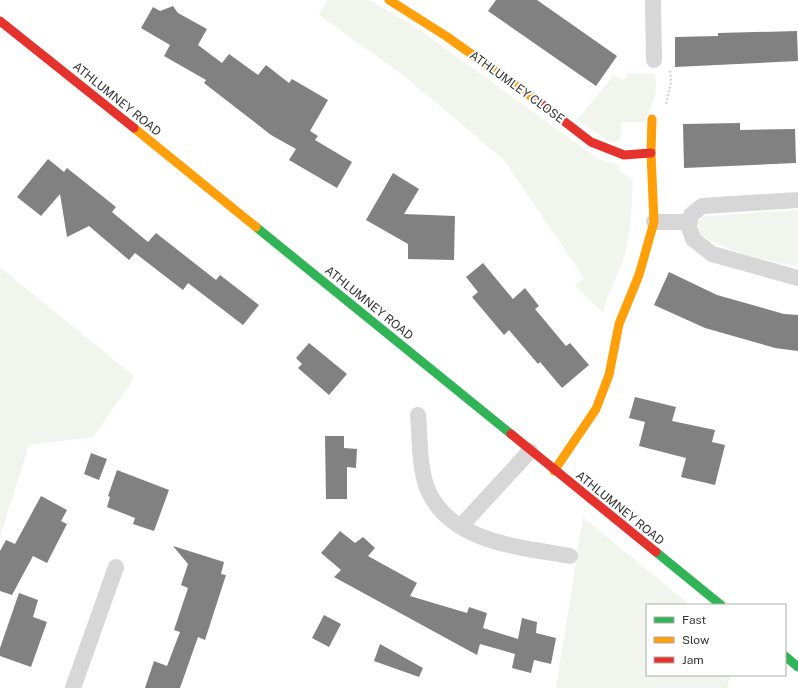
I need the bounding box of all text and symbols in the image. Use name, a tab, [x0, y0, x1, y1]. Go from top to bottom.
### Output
street label: ATHLUMLEY CLOSE	[467, 48, 567, 126]
street label: ATHLUMNEY ROAD	[70, 59, 164, 139]
street label: ATHLUMNEY ROAD	[322, 263, 416, 343]
street label: ATHLUMNEY ROAD	[573, 468, 667, 548]
legend	[646, 604, 786, 676]
text: Fast	[682, 613, 707, 627]
text: Slow	[682, 633, 710, 647]
text: Jam	[682, 653, 704, 667]

